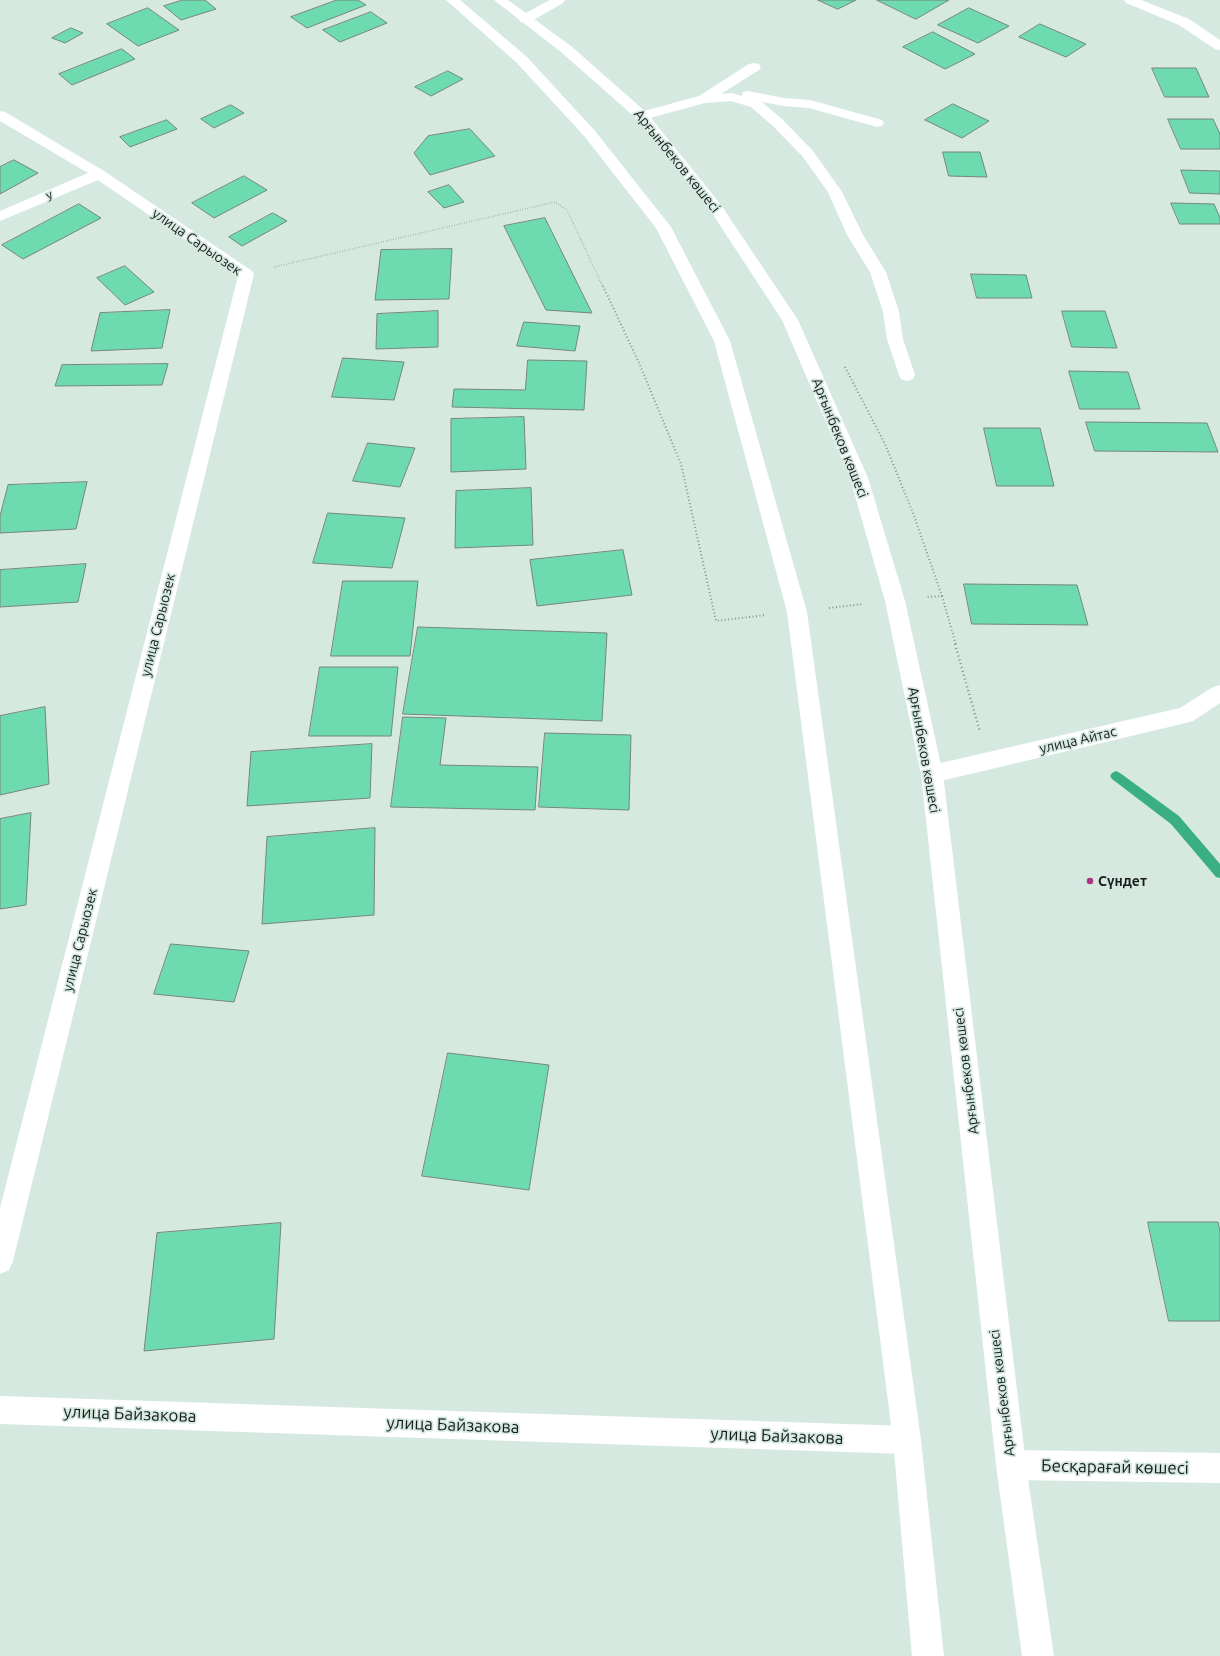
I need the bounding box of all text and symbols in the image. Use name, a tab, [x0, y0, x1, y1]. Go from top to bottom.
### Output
street label: Арғынбеков көшесі	[630, 106, 724, 216]
street label: у	[44, 187, 54, 203]
street label: улица Сарыозек	[149, 205, 245, 279]
street label: Арғынбеков көшесі	[808, 376, 872, 500]
street label: улица Сарыозек	[137, 572, 179, 678]
street label: Арғынбеков көшесі	[905, 686, 943, 814]
street label: улица Айтас	[1038, 723, 1118, 757]
place label: Сүндет	[1098, 873, 1147, 889]
marker: Сүндет	[1085, 876, 1095, 886]
street label: улица Сарыозек	[59, 887, 101, 993]
street label: Арғынбеков көшесі	[950, 1007, 982, 1135]
street label: Арғынбеков көшесі	[986, 1329, 1018, 1457]
street label: улица Байзакова	[63, 1401, 197, 1427]
street label: улица Байзакова	[386, 1412, 520, 1438]
street label: улица Байзакова	[710, 1423, 844, 1449]
street label: Бесқарағай көшесі	[1041, 1456, 1189, 1478]

